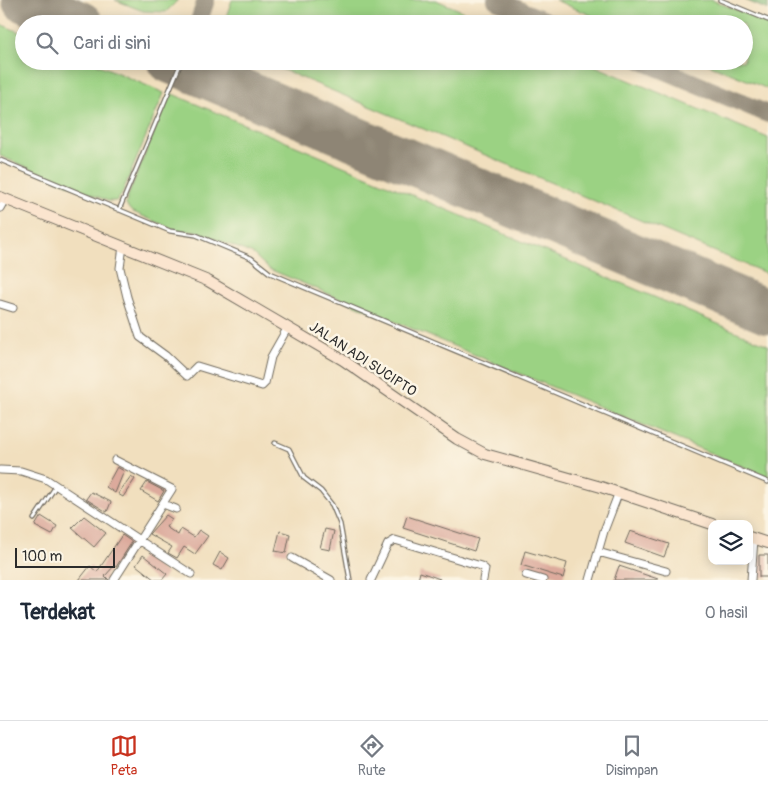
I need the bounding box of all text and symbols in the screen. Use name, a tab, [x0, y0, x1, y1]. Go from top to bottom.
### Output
search box	[15, 15, 753, 70]
icon: search	[33, 29, 61, 57]
text: Cari di sini	[73, 31, 150, 55]
street label: JALAN ADI SUCIPTO	[306, 318, 420, 400]
map controls	[708, 520, 753, 565]
button: layers	[708, 520, 753, 565]
scale bar	[15, 545, 115, 568]
text: 100 m	[22, 548, 62, 565]
text: Terdekat	[20, 599, 95, 626]
text: 0 hasil	[705, 603, 748, 623]
tab: Peta	[110, 732, 138, 779]
tab: Rute	[358, 732, 386, 779]
tab: Disimpan	[605, 732, 658, 779]

